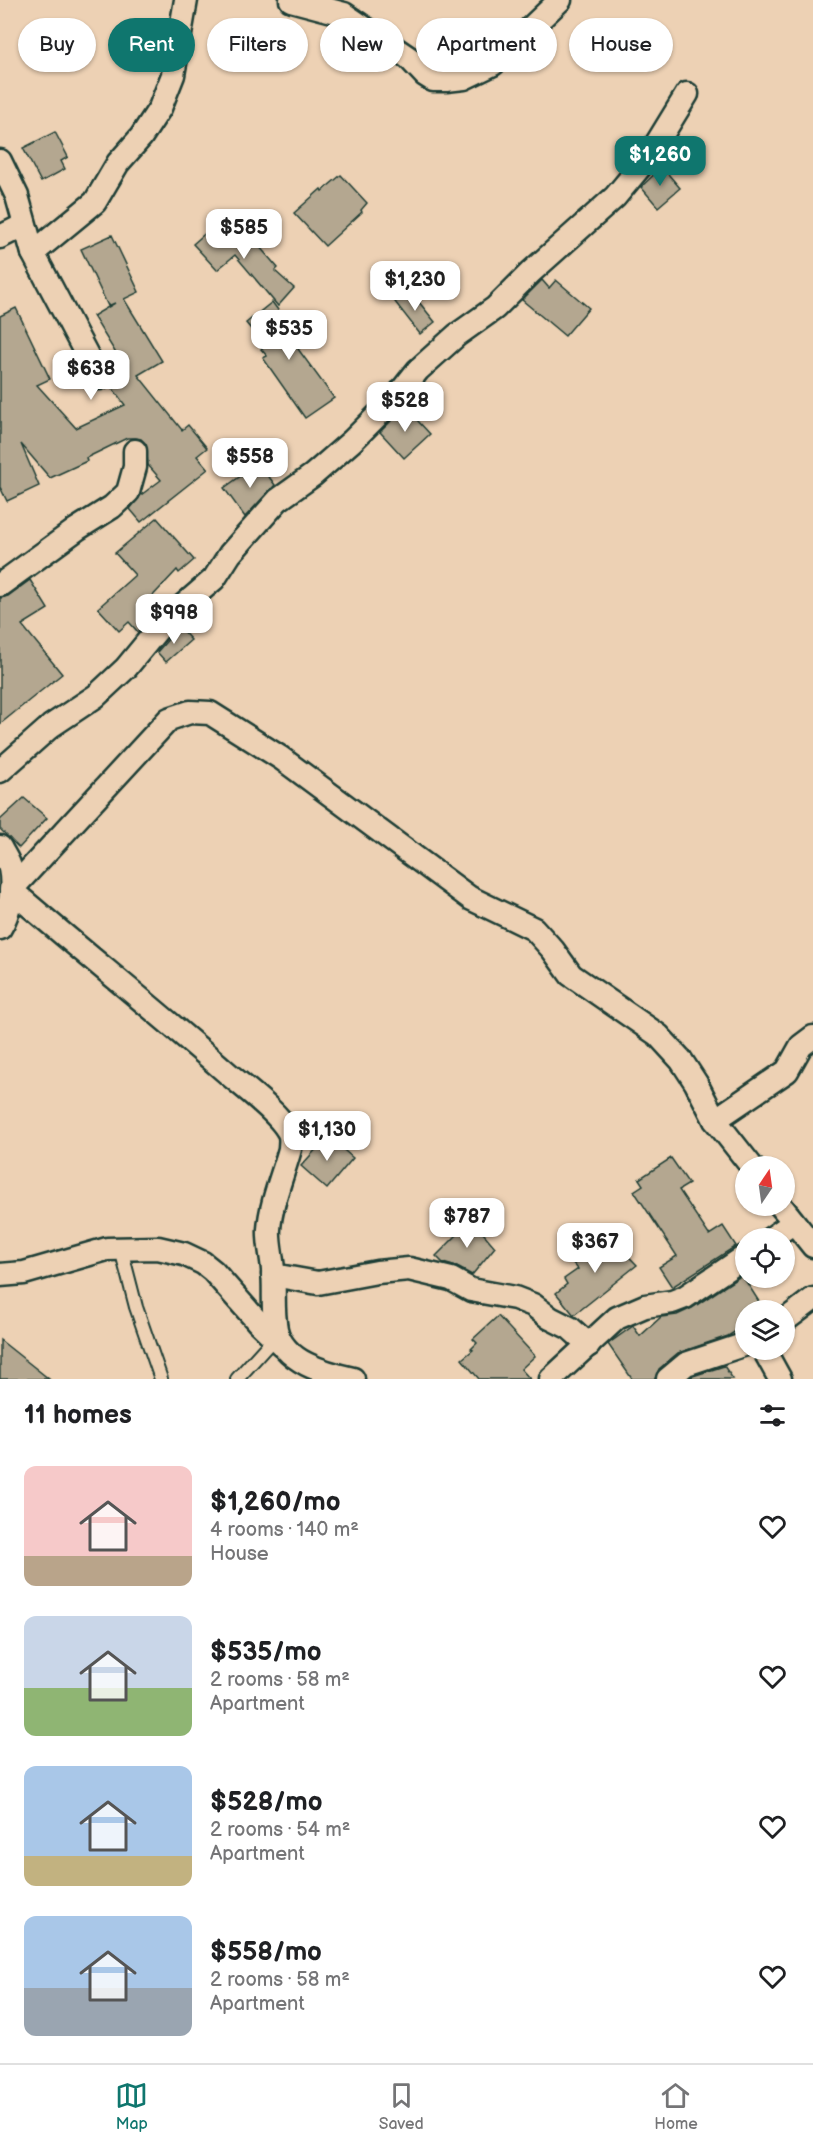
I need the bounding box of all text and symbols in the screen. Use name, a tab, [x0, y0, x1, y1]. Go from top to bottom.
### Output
chip: Buy	[18, 18, 96, 72]
chip: Rent	[108, 18, 195, 72]
chip: Filters	[207, 18, 308, 72]
chip: New	[320, 18, 404, 72]
chip: Apartment	[416, 18, 557, 72]
chip: House	[569, 18, 673, 72]
pin: $1,260	[611, 136, 709, 187]
text: $1,260	[629, 143, 691, 167]
pin: $585	[208, 209, 280, 260]
text: $585	[220, 216, 268, 240]
pin: $1,230	[366, 261, 464, 312]
text: $1,230	[384, 268, 446, 292]
pin: $535	[253, 310, 325, 361]
text: $535	[265, 317, 313, 341]
pin: $638	[55, 350, 127, 401]
text: $638	[67, 357, 116, 381]
pin: $528	[369, 382, 441, 433]
text: $528	[381, 389, 429, 413]
pin: $558	[214, 438, 286, 489]
text: $558	[226, 445, 274, 469]
pin: $998	[138, 594, 210, 645]
text: $998	[150, 601, 198, 625]
pin: $1,130	[278, 1111, 376, 1162]
text: $1,130	[298, 1118, 356, 1142]
north arrow	[735, 1156, 795, 1216]
map controls	[735, 1156, 795, 1360]
pin: $787	[431, 1198, 503, 1249]
text: $787	[443, 1205, 491, 1229]
pin: $367	[559, 1223, 631, 1274]
button: locate	[735, 1228, 795, 1288]
text: $367	[571, 1230, 619, 1254]
button: layers	[735, 1300, 795, 1360]
icon: filters	[756, 1399, 789, 1432]
text: 11 homes	[24, 1400, 132, 1431]
text: $1,260/mo	[210, 1487, 341, 1518]
icon: home	[72, 1490, 144, 1562]
icon: heart	[756, 1510, 789, 1543]
text: 4 rooms · 140 m²	[210, 1518, 359, 1542]
text: House	[210, 1542, 269, 1566]
text: $535/mo	[210, 1637, 322, 1668]
icon: home	[72, 1640, 144, 1712]
icon: heart	[756, 1660, 789, 1693]
text: 2 rooms · 58 m²	[210, 1668, 350, 1692]
text: Apartment	[210, 1692, 305, 1716]
text: $528/mo	[210, 1787, 323, 1818]
icon: home	[72, 1790, 144, 1862]
icon: heart	[756, 1810, 789, 1843]
text: 2 rooms · 54 m²	[210, 1818, 350, 1842]
text: Apartment	[210, 1842, 305, 1866]
text: $558/mo	[210, 1937, 322, 1968]
icon: home	[72, 1940, 144, 2012]
icon: heart	[756, 1960, 789, 1993]
text: 2 rooms · 58 m²	[210, 1968, 350, 1992]
text: Apartment	[210, 1992, 305, 2016]
tab: Map	[115, 2079, 148, 2134]
tab: Saved	[379, 2079, 424, 2134]
tab: Home	[654, 2079, 698, 2134]

